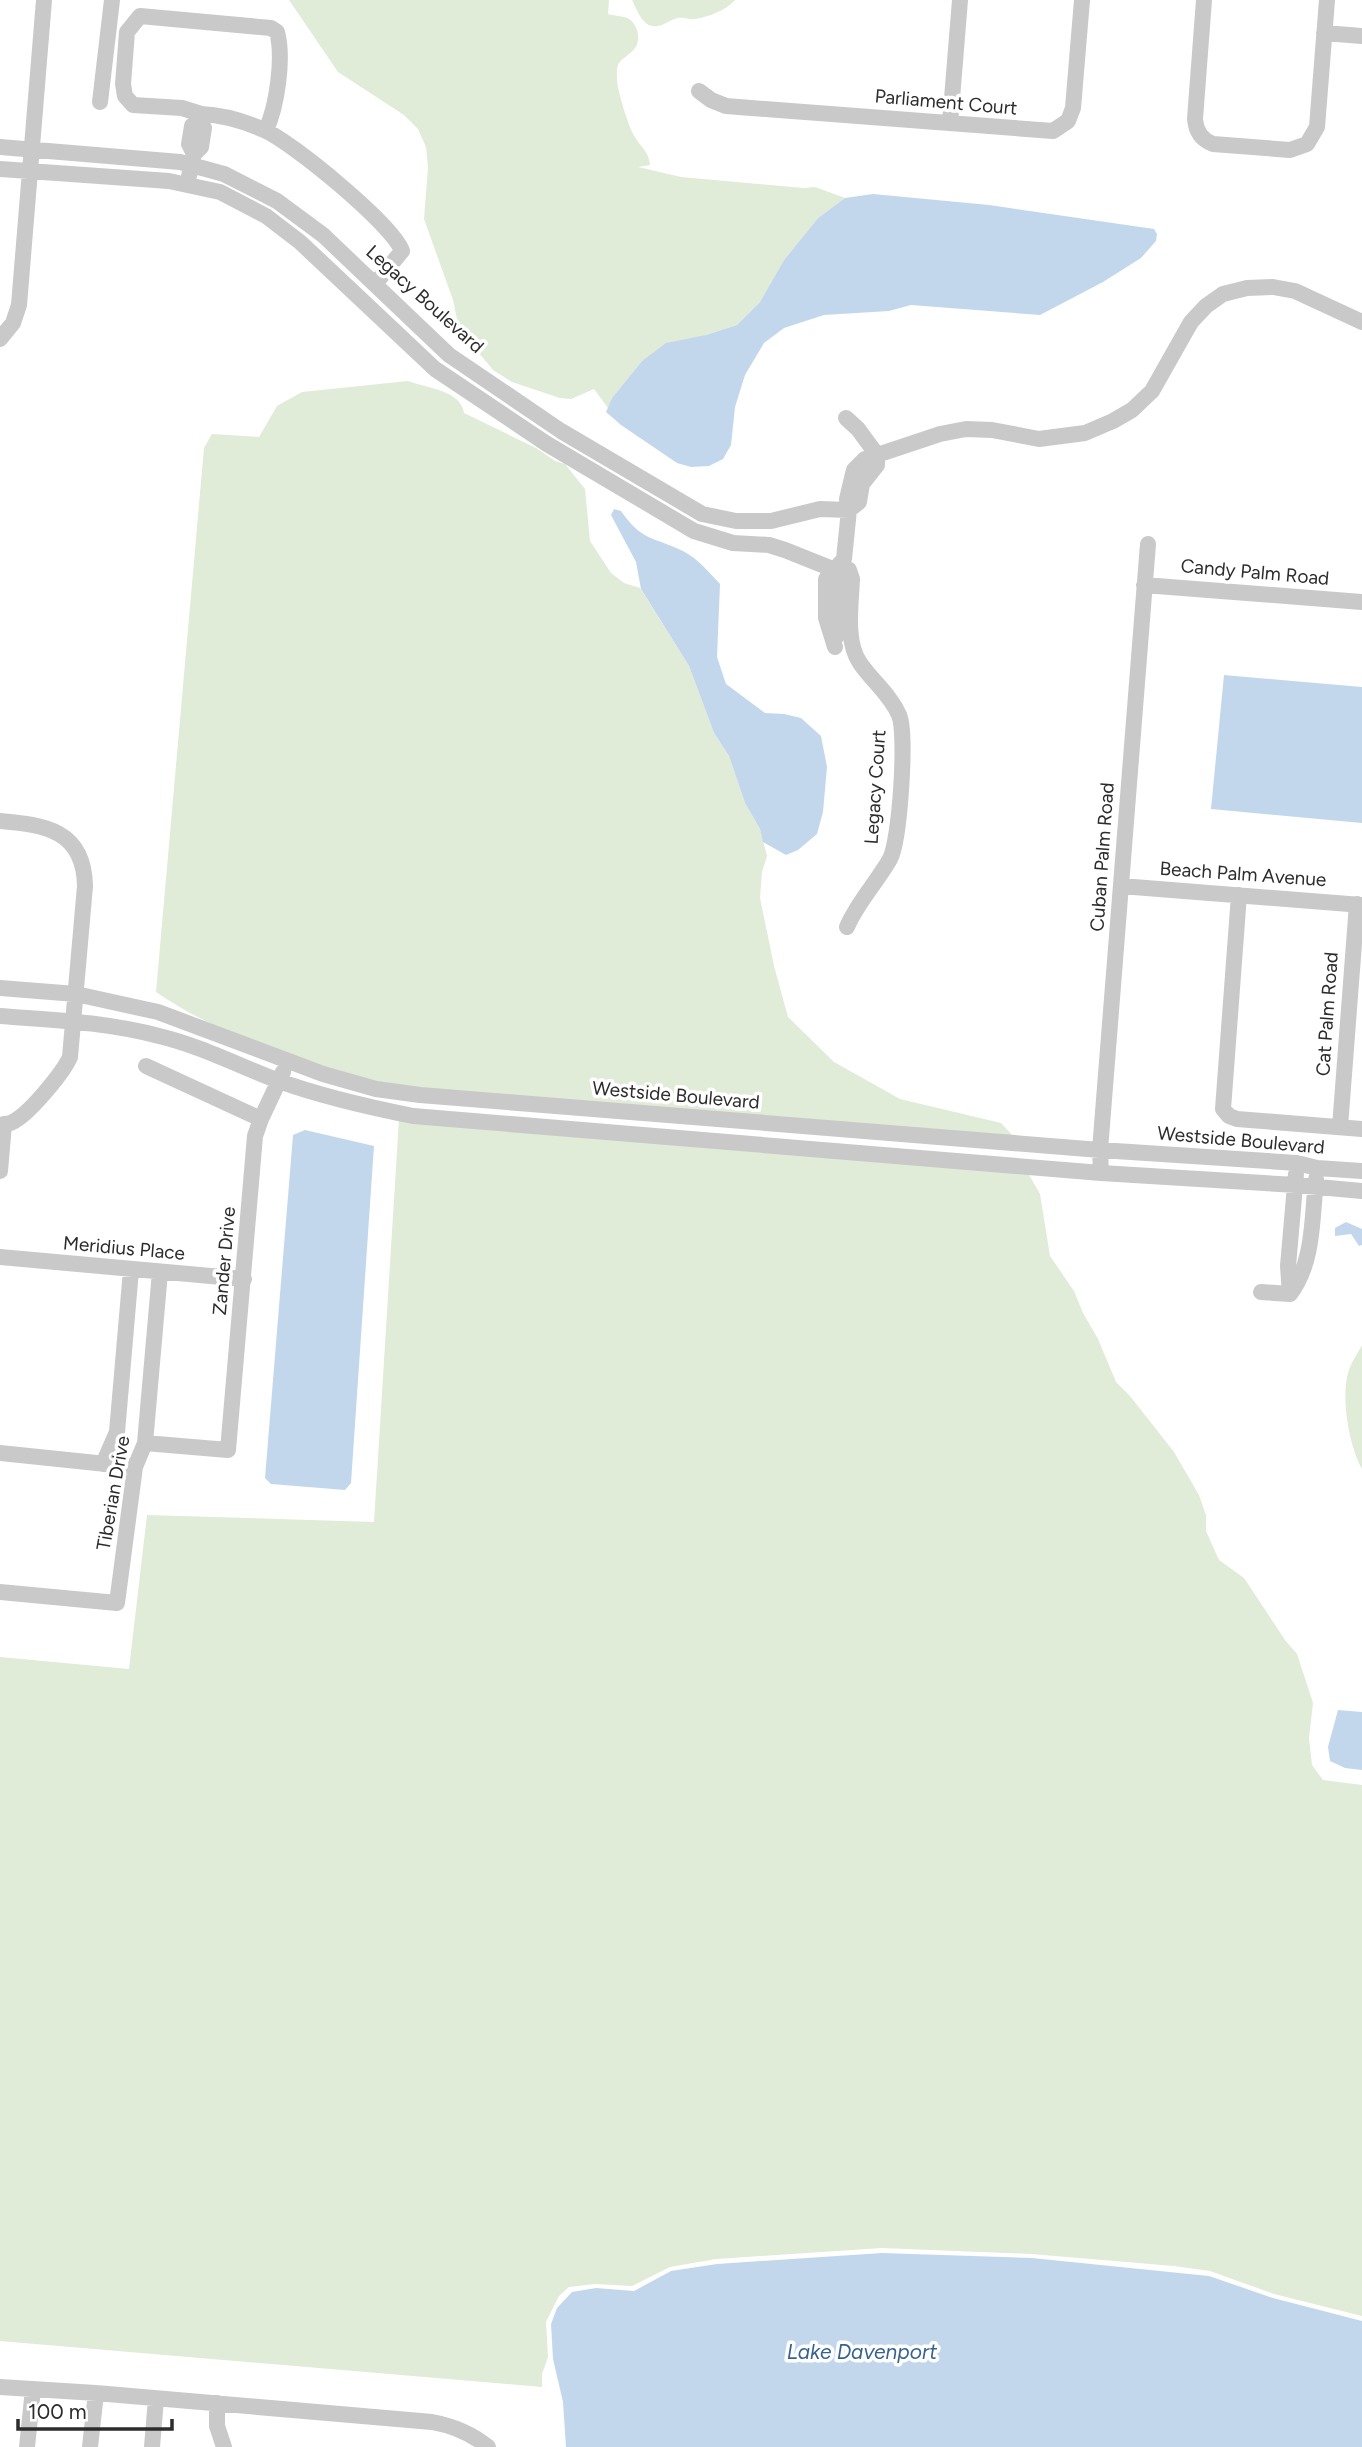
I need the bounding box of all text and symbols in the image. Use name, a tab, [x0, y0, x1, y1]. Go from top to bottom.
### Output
street label: Parliament Court	[874, 84, 1018, 120]
street label: Legacy Boulevard	[361, 240, 489, 358]
street label: Candy Palm Road	[1180, 554, 1330, 590]
street label: Legacy Court	[860, 729, 890, 845]
street label: Cuban Palm Road	[1085, 782, 1119, 932]
street label: Beach Palm Avenue	[1159, 857, 1327, 891]
street label: Cat Palm Road	[1311, 951, 1343, 1077]
street label: Westside Boulevard	[591, 1076, 761, 1114]
street label: Westside Boulevard	[1156, 1121, 1326, 1159]
street label: Zander Drive	[208, 1206, 240, 1316]
street label: Meridius Place	[62, 1231, 186, 1265]
street label: Tiberian Drive	[92, 1434, 134, 1552]
water label: Lake Davenport	[787, 2339, 938, 2364]
scale bar	[18, 2388, 172, 2432]
text: 100 m	[28, 2399, 87, 2424]

